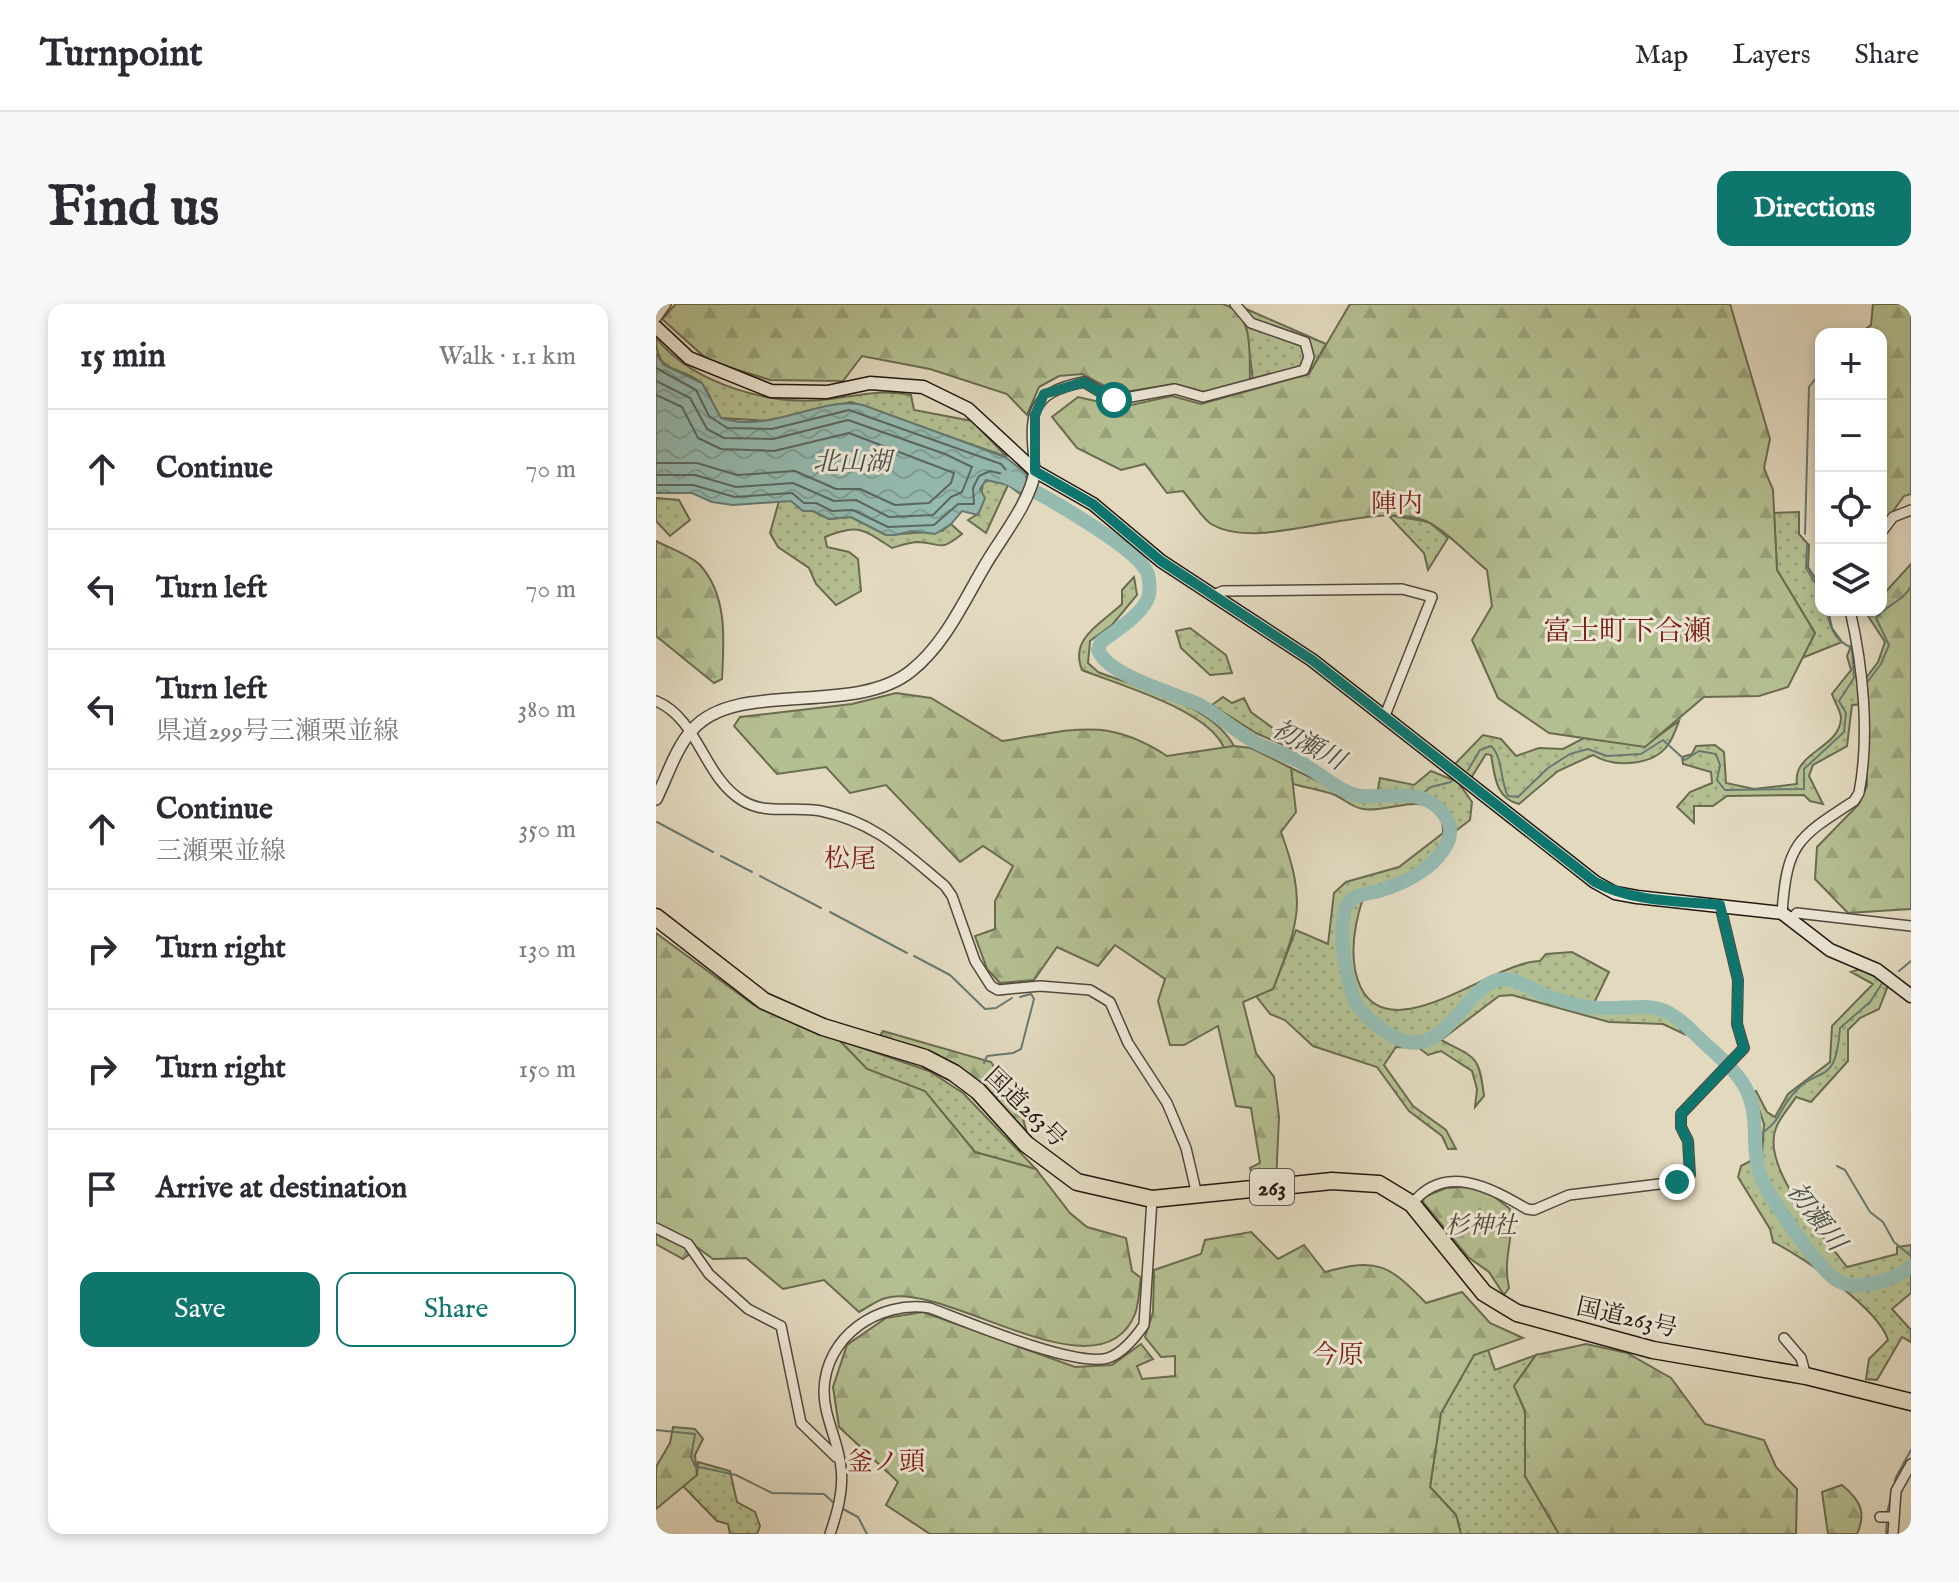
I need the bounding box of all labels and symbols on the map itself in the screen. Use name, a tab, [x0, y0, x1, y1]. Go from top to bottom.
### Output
route start	[1096, 382, 1132, 418]
water label: 北山湖	[813, 446, 895, 479]
district label: 陣内	[1371, 488, 1423, 521]
district label: 富士町下合瀬	[1543, 615, 1711, 650]
water label: 初瀬川	[1266, 712, 1353, 780]
district label: 松尾	[824, 843, 876, 876]
street label: 国道263号	[977, 1061, 1073, 1155]
route end	[1659, 1164, 1695, 1200]
road number: 263	[1250, 1169, 1294, 1205]
water label: 初瀬川	[1779, 1176, 1854, 1260]
park label: 杉神社	[1445, 1211, 1519, 1242]
street label: 国道263号	[1573, 1292, 1680, 1345]
district label: 今原	[1312, 1339, 1364, 1372]
district label: 釜ノ頭	[847, 1446, 925, 1479]

